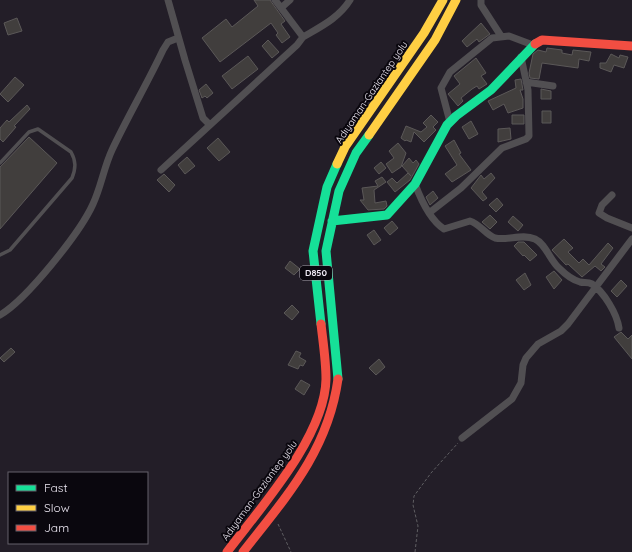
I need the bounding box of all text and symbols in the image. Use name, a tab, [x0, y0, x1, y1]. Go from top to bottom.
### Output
street label: Adıyaman-Gaziantep yolu	[332, 39, 411, 146]
road number: D850	[300, 266, 332, 280]
street label: Adıyaman-Gaziantep yolu	[219, 438, 300, 543]
legend	[8, 472, 148, 544]
text: Fast	[44, 480, 68, 495]
text: Slow	[44, 500, 70, 515]
text: Jam	[44, 520, 69, 535]

